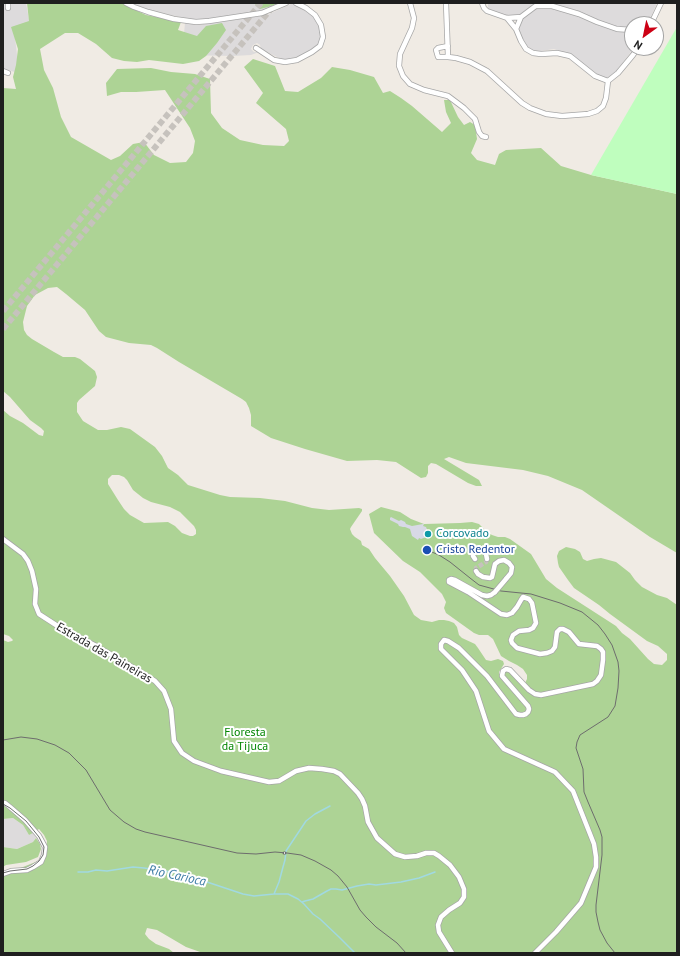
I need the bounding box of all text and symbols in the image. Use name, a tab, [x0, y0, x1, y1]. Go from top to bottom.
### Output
north arrow	[624, 16, 664, 56]
text: N	[631, 37, 645, 53]
place label: Corcovado	[436, 527, 489, 541]
marker: Corcovado	[423, 529, 433, 539]
place label: Cristo Redentor	[436, 543, 515, 557]
marker: Cristo Redentor	[421, 544, 433, 556]
street label: Estrada das Paineiras	[54, 620, 154, 686]
park label: Floresta da Tijuca	[222, 726, 268, 754]
water label: Rio Carioca	[147, 862, 207, 890]

